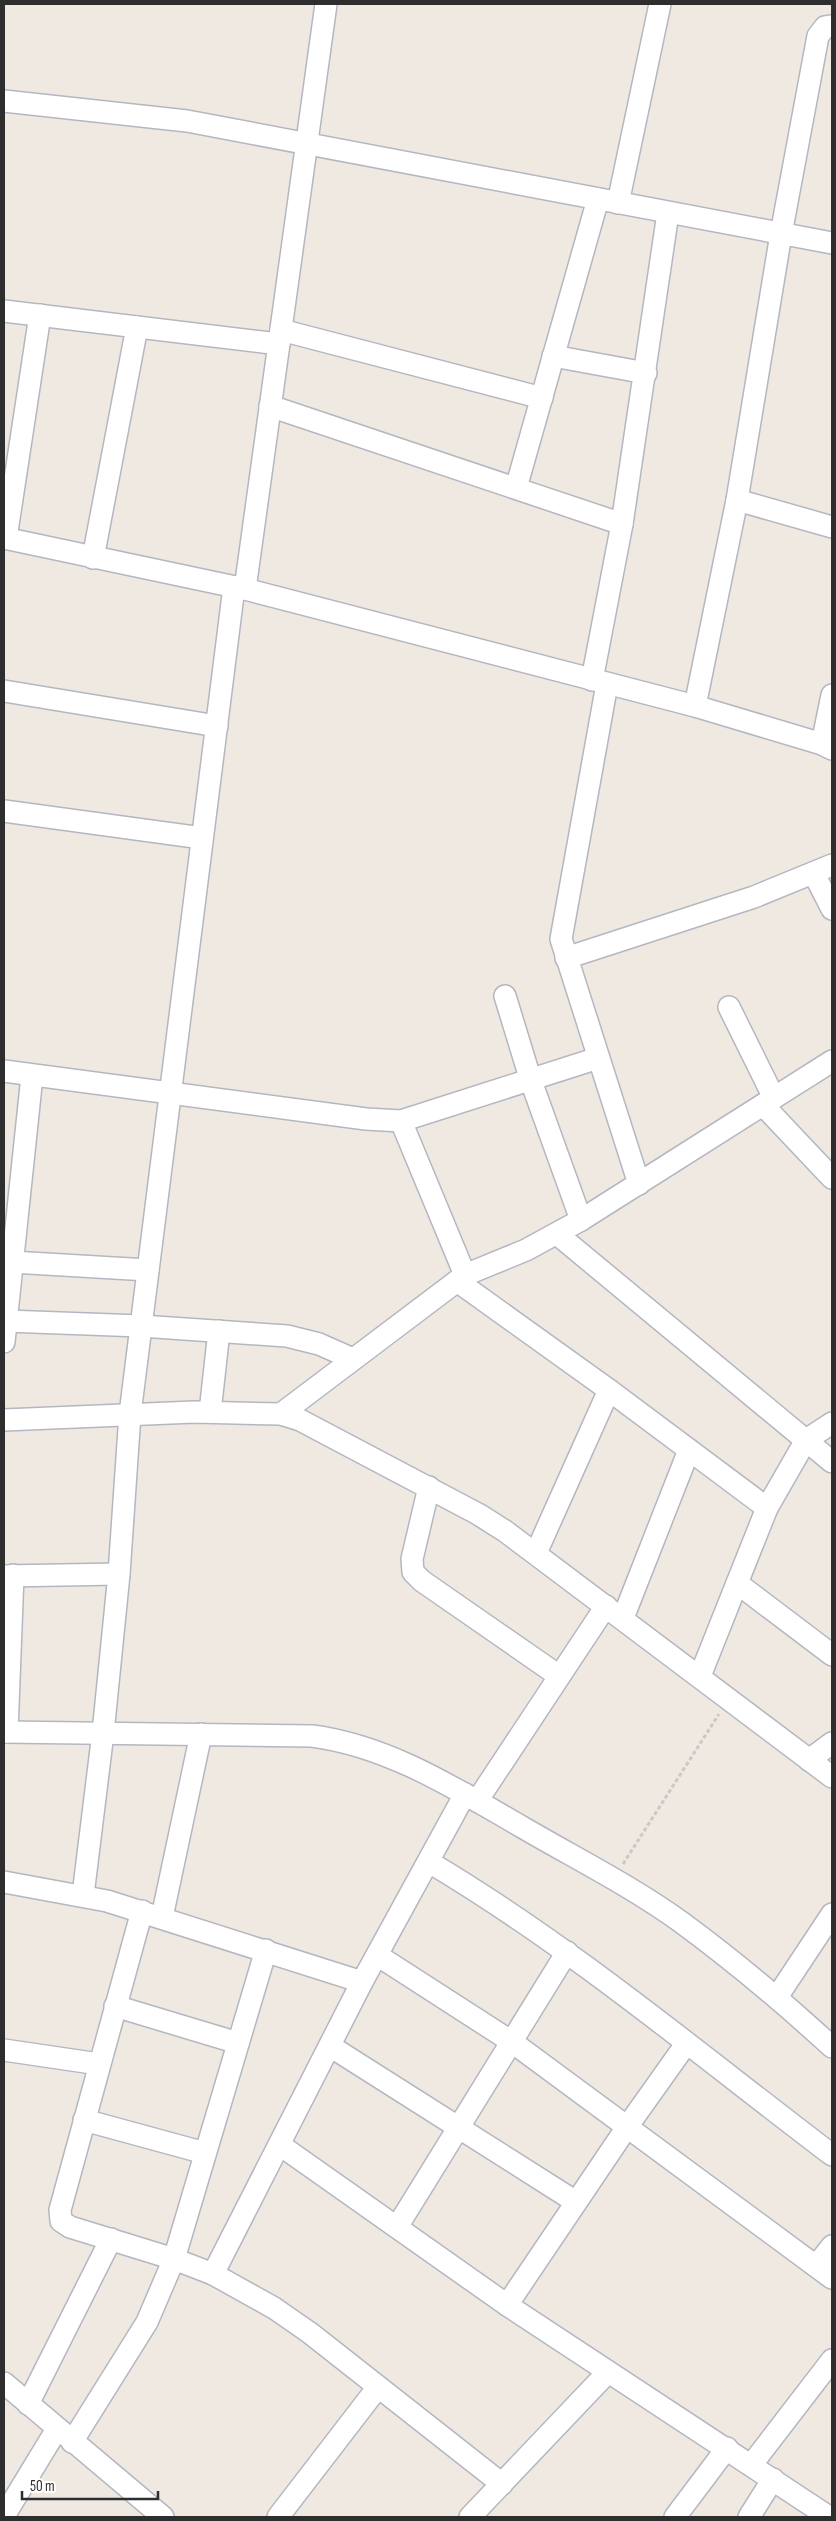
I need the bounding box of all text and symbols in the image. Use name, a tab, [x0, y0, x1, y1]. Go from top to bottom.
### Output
scale bar	[22, 2468, 159, 2500]
text: 50 m	[30, 2477, 55, 2496]

